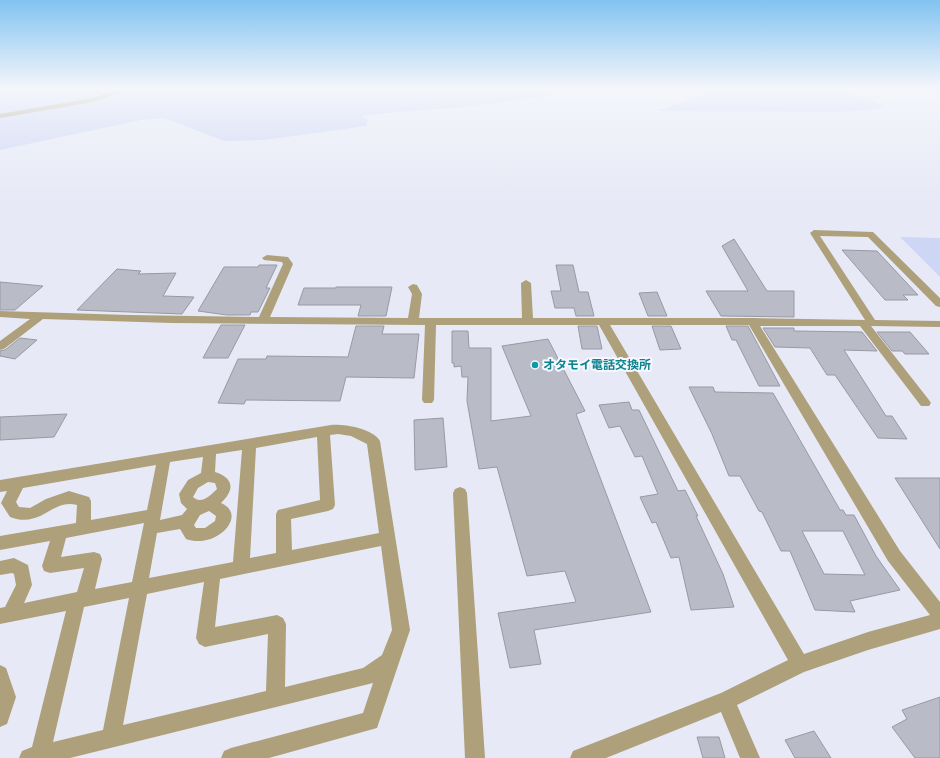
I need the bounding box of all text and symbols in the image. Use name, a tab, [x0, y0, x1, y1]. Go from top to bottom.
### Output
place label: オタモイ電話交換所	[543, 358, 651, 373]
marker: オタモイ電話交換所	[530, 360, 540, 370]

